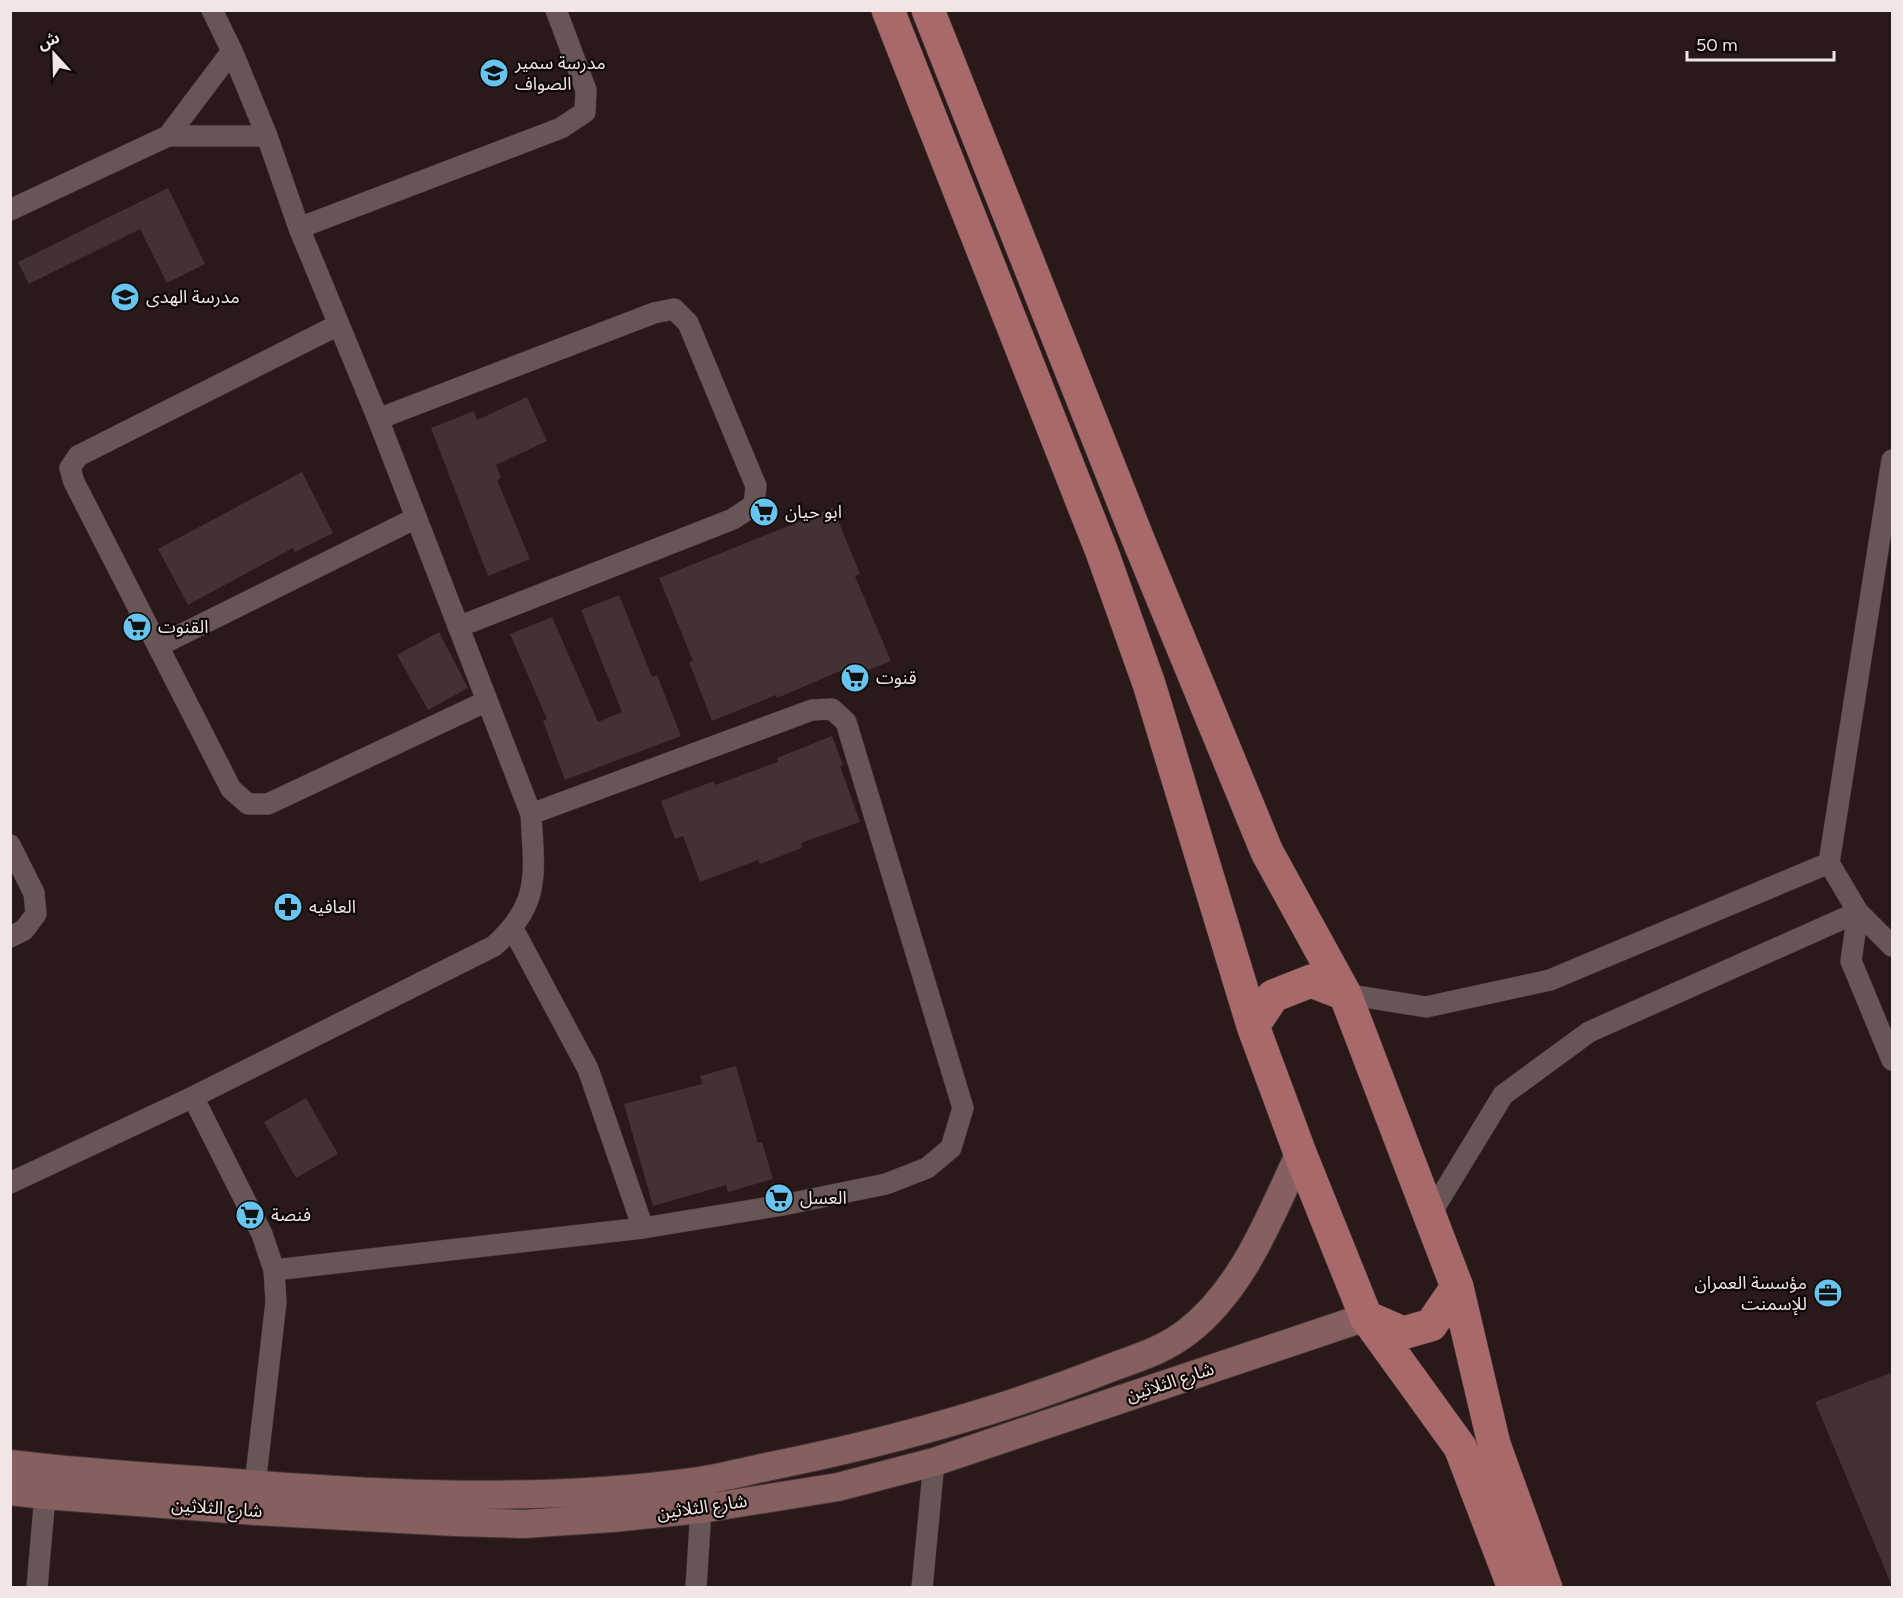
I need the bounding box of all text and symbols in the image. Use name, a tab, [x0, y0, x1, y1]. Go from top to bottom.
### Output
north arrow	[24, 24, 84, 84]
scale bar	[1687, 24, 1834, 62]
text: ش	[35, 28, 62, 53]
text: 50 m	[1696, 34, 1738, 56]
place label: مدرسة سمير الصواف	[514, 52, 606, 95]
school or university icon: مدرسة سمير الصواف	[478, 57, 510, 89]
school or university icon: مدرسة الهدى	[109, 281, 141, 313]
place label: مدرسة الهدى	[146, 286, 240, 308]
supermarket icon: ابو حيان	[748, 496, 780, 528]
place label: ابو حيان	[785, 501, 842, 523]
supermarket icon: القنوت	[121, 611, 153, 643]
place label: القنوت	[158, 616, 208, 638]
supermarket icon: قنوت	[839, 662, 871, 694]
place label: قنوت	[876, 667, 917, 689]
pharmacy icon: العافيه	[272, 891, 304, 923]
place label: العافيه	[309, 896, 356, 918]
supermarket icon: العسل	[763, 1182, 795, 1214]
place label: العسل	[800, 1187, 847, 1209]
supermarket icon: فنصة	[234, 1199, 266, 1231]
place label: فنصة	[271, 1204, 311, 1226]
place label: مؤسسة العمران للإسمنت	[1694, 1272, 1807, 1316]
office icon: مؤسسة العمران للإسمنت	[1812, 1277, 1844, 1309]
street label: شارع الثلاثين	[1123, 1357, 1218, 1409]
street label: شارع الثلاثين	[655, 1490, 749, 1527]
street label: شارع الثلاثين	[171, 1494, 263, 1525]

